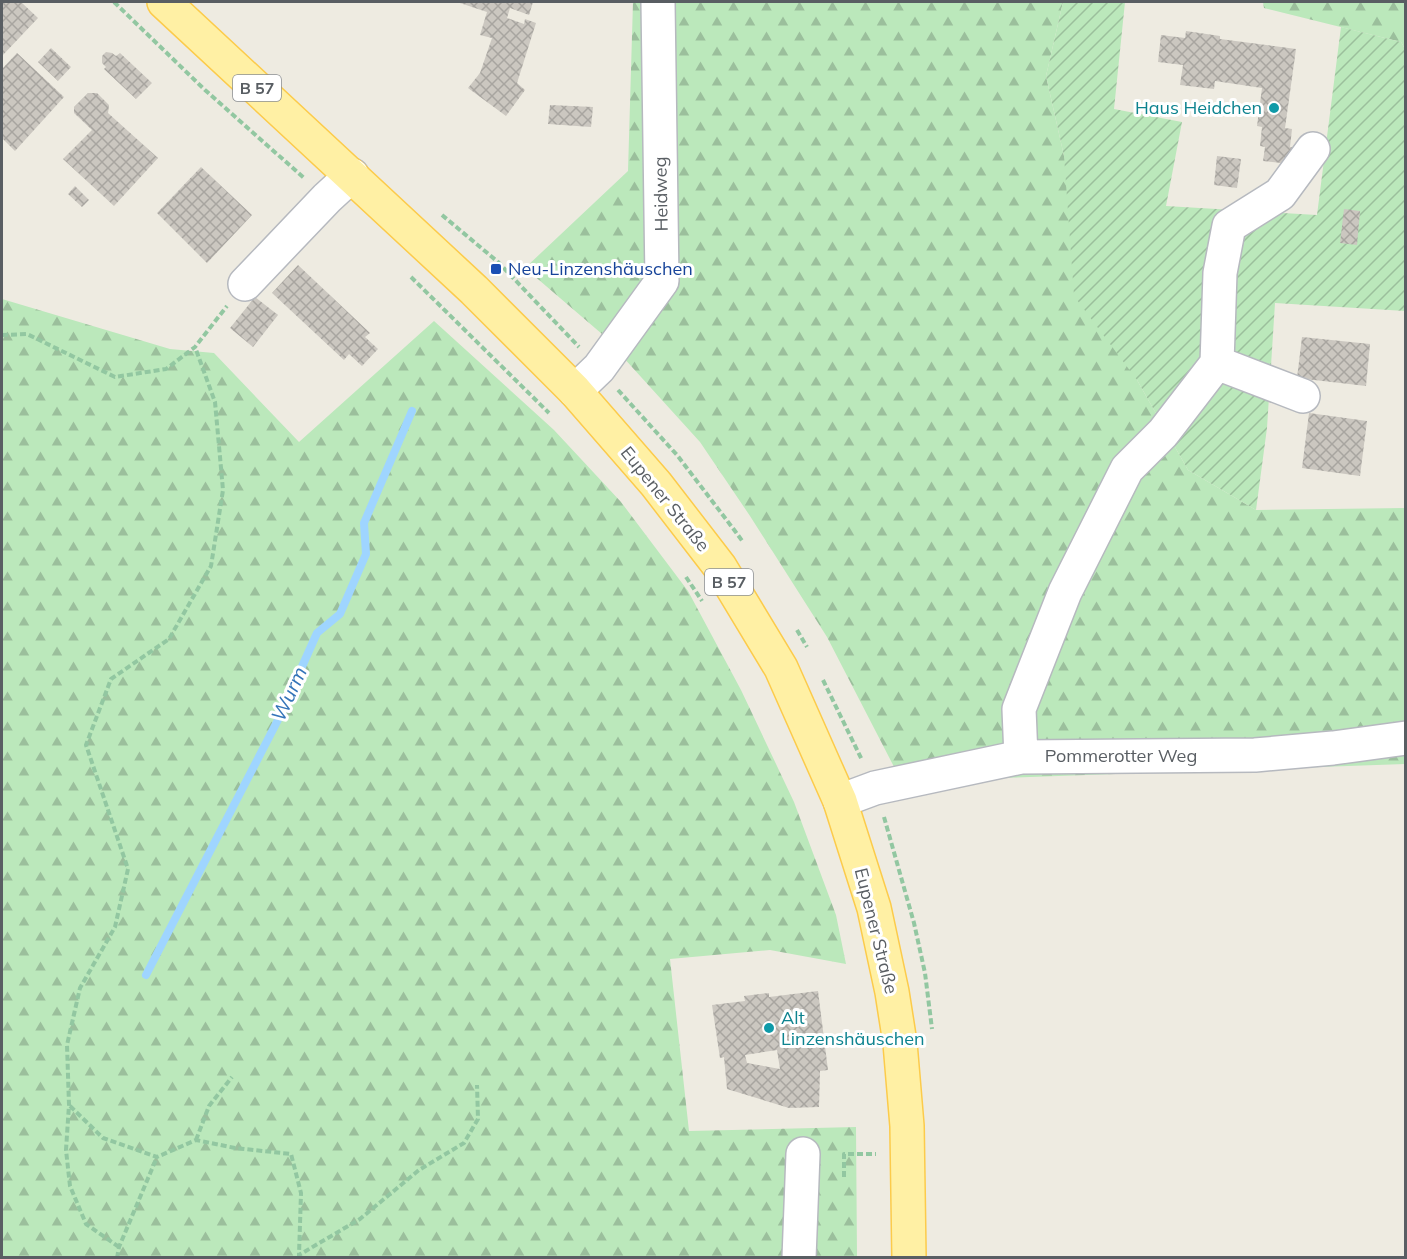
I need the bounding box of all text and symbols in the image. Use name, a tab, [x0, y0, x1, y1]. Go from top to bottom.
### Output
road number: B 57	[233, 75, 281, 101]
place label: Haus Heidchen	[1135, 96, 1262, 119]
marker: Haus Heidchen	[1267, 101, 1281, 115]
street label: Heidweg	[648, 156, 673, 232]
place label: Neu-Linzenshäuschen	[508, 257, 693, 280]
marker: Neu-Linzenshäuschen	[489, 262, 503, 276]
street label: Eupener Straße	[616, 441, 715, 556]
road number: B 57	[705, 569, 753, 595]
water label: Wurm	[265, 662, 312, 725]
street label: Pommerotter Weg	[1045, 744, 1197, 767]
street label: Eupener Straße	[850, 865, 903, 996]
place label: Alt Linzenshäuschen	[781, 1006, 925, 1050]
marker: Alt Linzenshäuschen	[762, 1021, 776, 1035]

